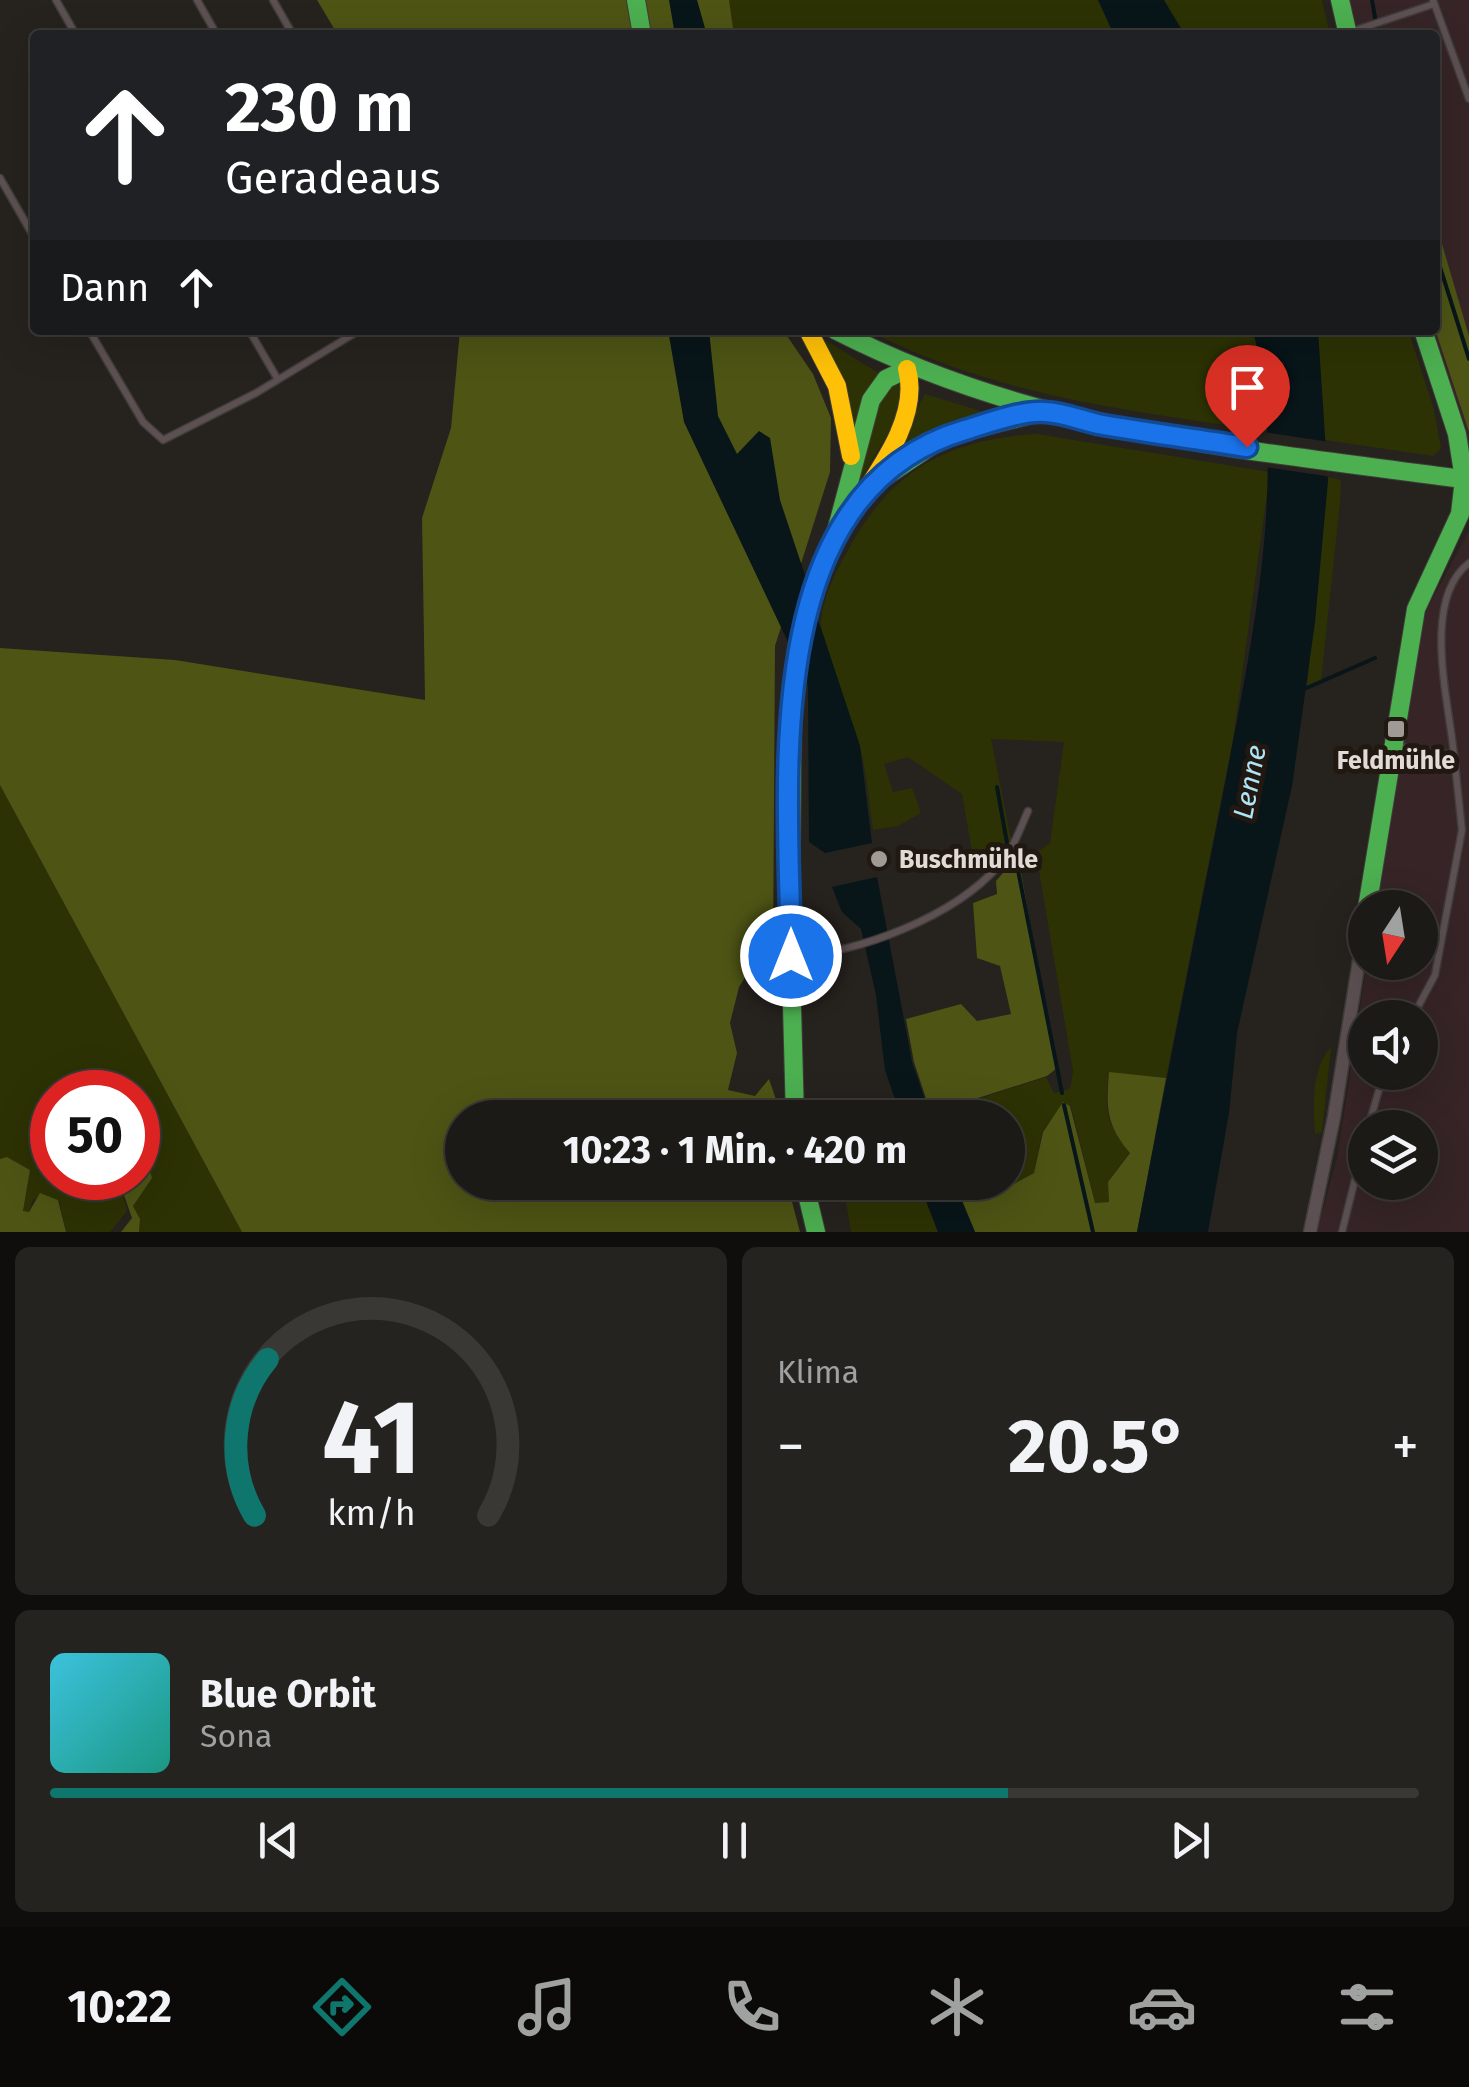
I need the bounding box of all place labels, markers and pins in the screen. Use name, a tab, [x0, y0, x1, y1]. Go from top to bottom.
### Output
pin	[1205, 345, 1290, 448]
marker: Feldmühle	[1385, 718, 1407, 740]
place label: Feldmühle	[1337, 746, 1455, 776]
place label: Buschmühle	[899, 845, 1038, 875]
marker: Buschmühle	[868, 848, 890, 870]

